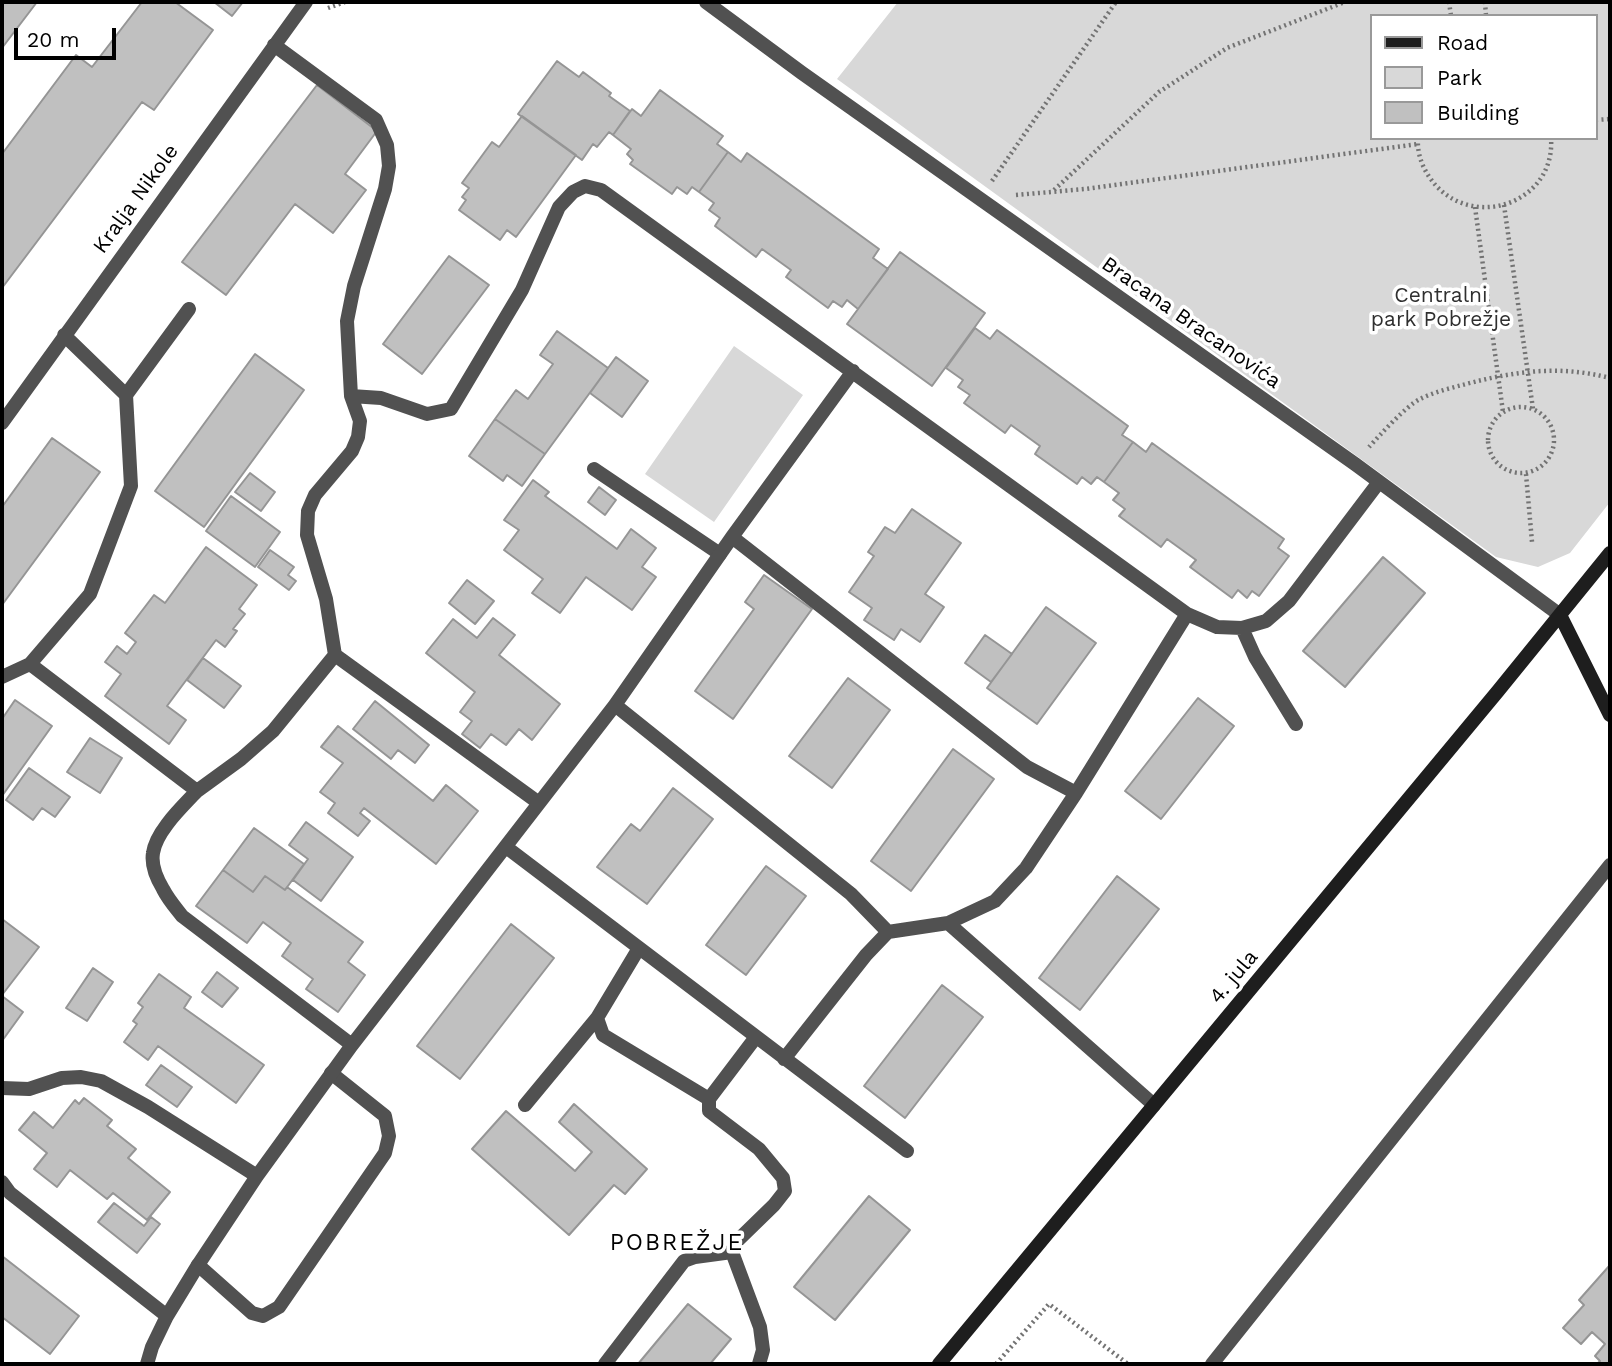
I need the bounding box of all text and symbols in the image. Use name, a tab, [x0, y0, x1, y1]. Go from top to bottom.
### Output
scale bar	[18, 14, 119, 58]
legend	[1370, 14, 1598, 140]
text: 20 m	[27, 27, 79, 52]
text: Road	[1437, 30, 1488, 55]
text: Park	[1437, 65, 1482, 90]
text: Building	[1437, 100, 1519, 125]
street label: Kralja Nikole	[88, 140, 184, 258]
street label: Bracana Bracanovića	[1097, 252, 1285, 394]
park label: Centralni park Pobrežje	[1371, 283, 1511, 333]
street label: 4. jula	[1204, 945, 1264, 1009]
district label: POBREŽJE	[611, 1229, 743, 1257]

